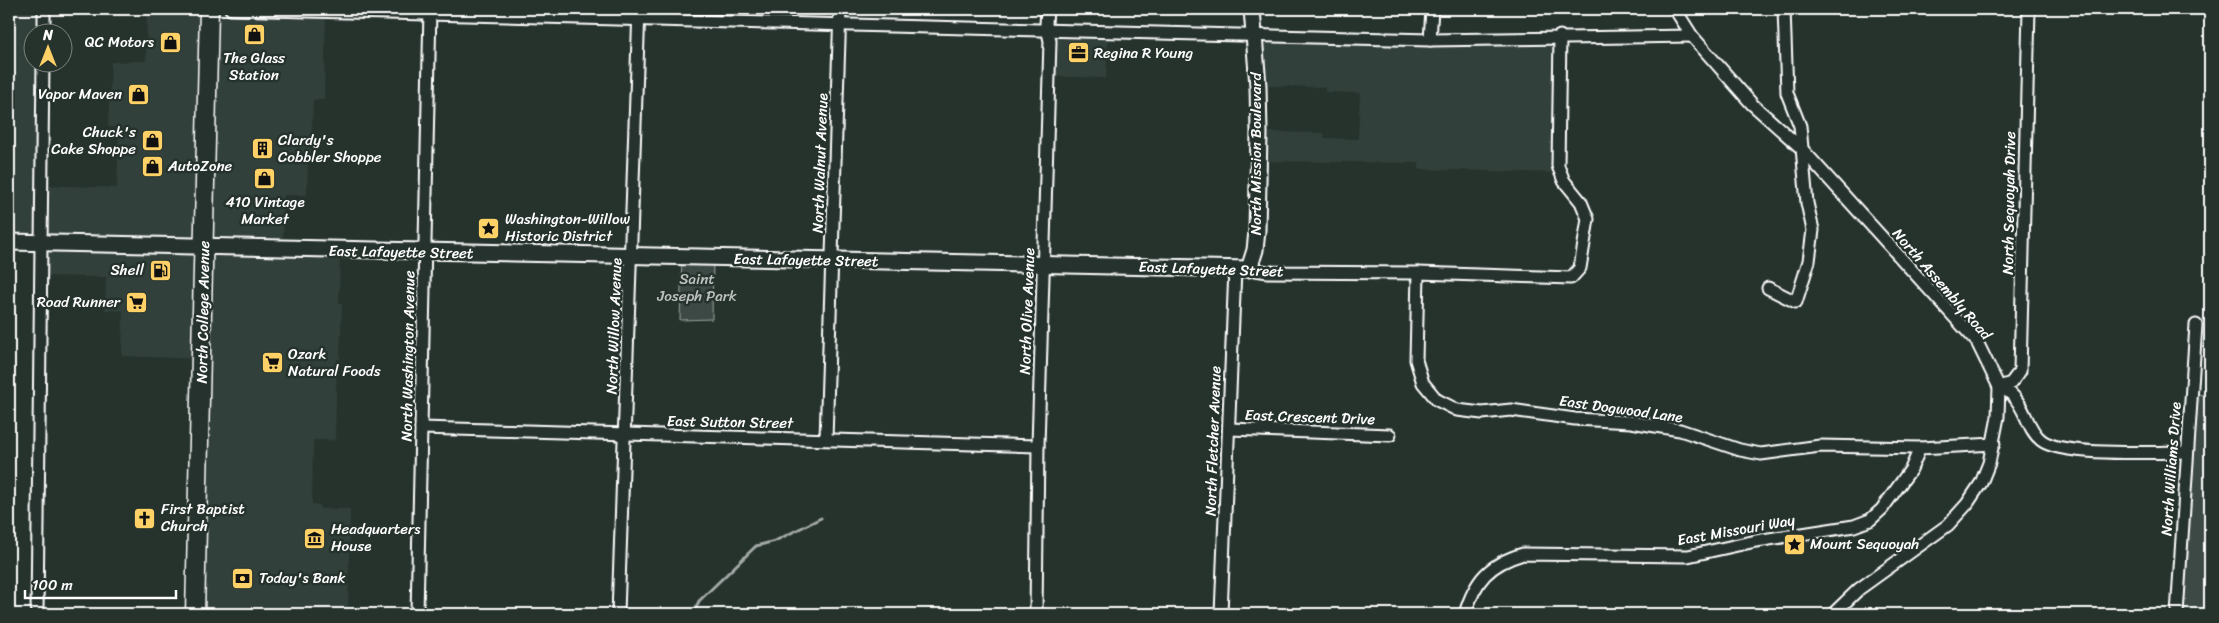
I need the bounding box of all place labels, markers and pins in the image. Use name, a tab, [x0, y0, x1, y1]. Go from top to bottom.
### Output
shop icon: The Glass Station	[242, 23, 266, 47]
place label: QC Motors	[85, 29, 155, 55]
shop icon: QC Motors	[158, 30, 182, 54]
place label: Regina R Young	[1094, 40, 1193, 66]
office icon: Regina R Young	[1066, 41, 1090, 65]
place label: The Glass Station	[223, 45, 285, 88]
place label: Vapor Maven	[38, 81, 122, 107]
shop icon: Vapor Maven	[126, 82, 150, 106]
place label: Chuck's Cake Shoppe	[51, 119, 136, 162]
place label: Clardy's Cobbler Shoppe	[278, 127, 382, 170]
shop icon: Chuck's Cake Shoppe	[140, 129, 164, 153]
building icon: Clardy's Cobbler Shoppe	[250, 137, 274, 161]
place label: AutoZone	[167, 153, 232, 179]
shop icon: AutoZone	[140, 154, 164, 178]
shop icon: 410 Vintage Market	[253, 167, 277, 191]
place label: 410 Vintage Market	[225, 189, 305, 232]
place label: Washington-Willow Historic District	[505, 206, 631, 249]
place icon: Washington-Willow Historic District	[477, 216, 501, 240]
place label: Shell	[110, 257, 145, 283]
fuel station icon: Shell	[148, 258, 172, 282]
place label: Road Runner	[37, 289, 121, 315]
supermarket icon: Road Runner	[124, 290, 148, 314]
place label: Ozark Natural Foods	[288, 341, 381, 384]
supermarket icon: Ozark Natural Foods	[260, 351, 284, 375]
place label: First Baptist Church	[161, 496, 245, 539]
church icon: First Baptist Church	[133, 506, 157, 530]
place label: Headquarters House	[331, 516, 421, 559]
museum icon: Headquarters House	[303, 526, 327, 550]
place label: Mount Sequoyah	[1810, 531, 1919, 557]
place icon: Mount Sequoyah	[1782, 532, 1806, 556]
place label: Today's Bank	[259, 565, 346, 591]
bank icon: Today's Bank	[231, 566, 255, 590]

